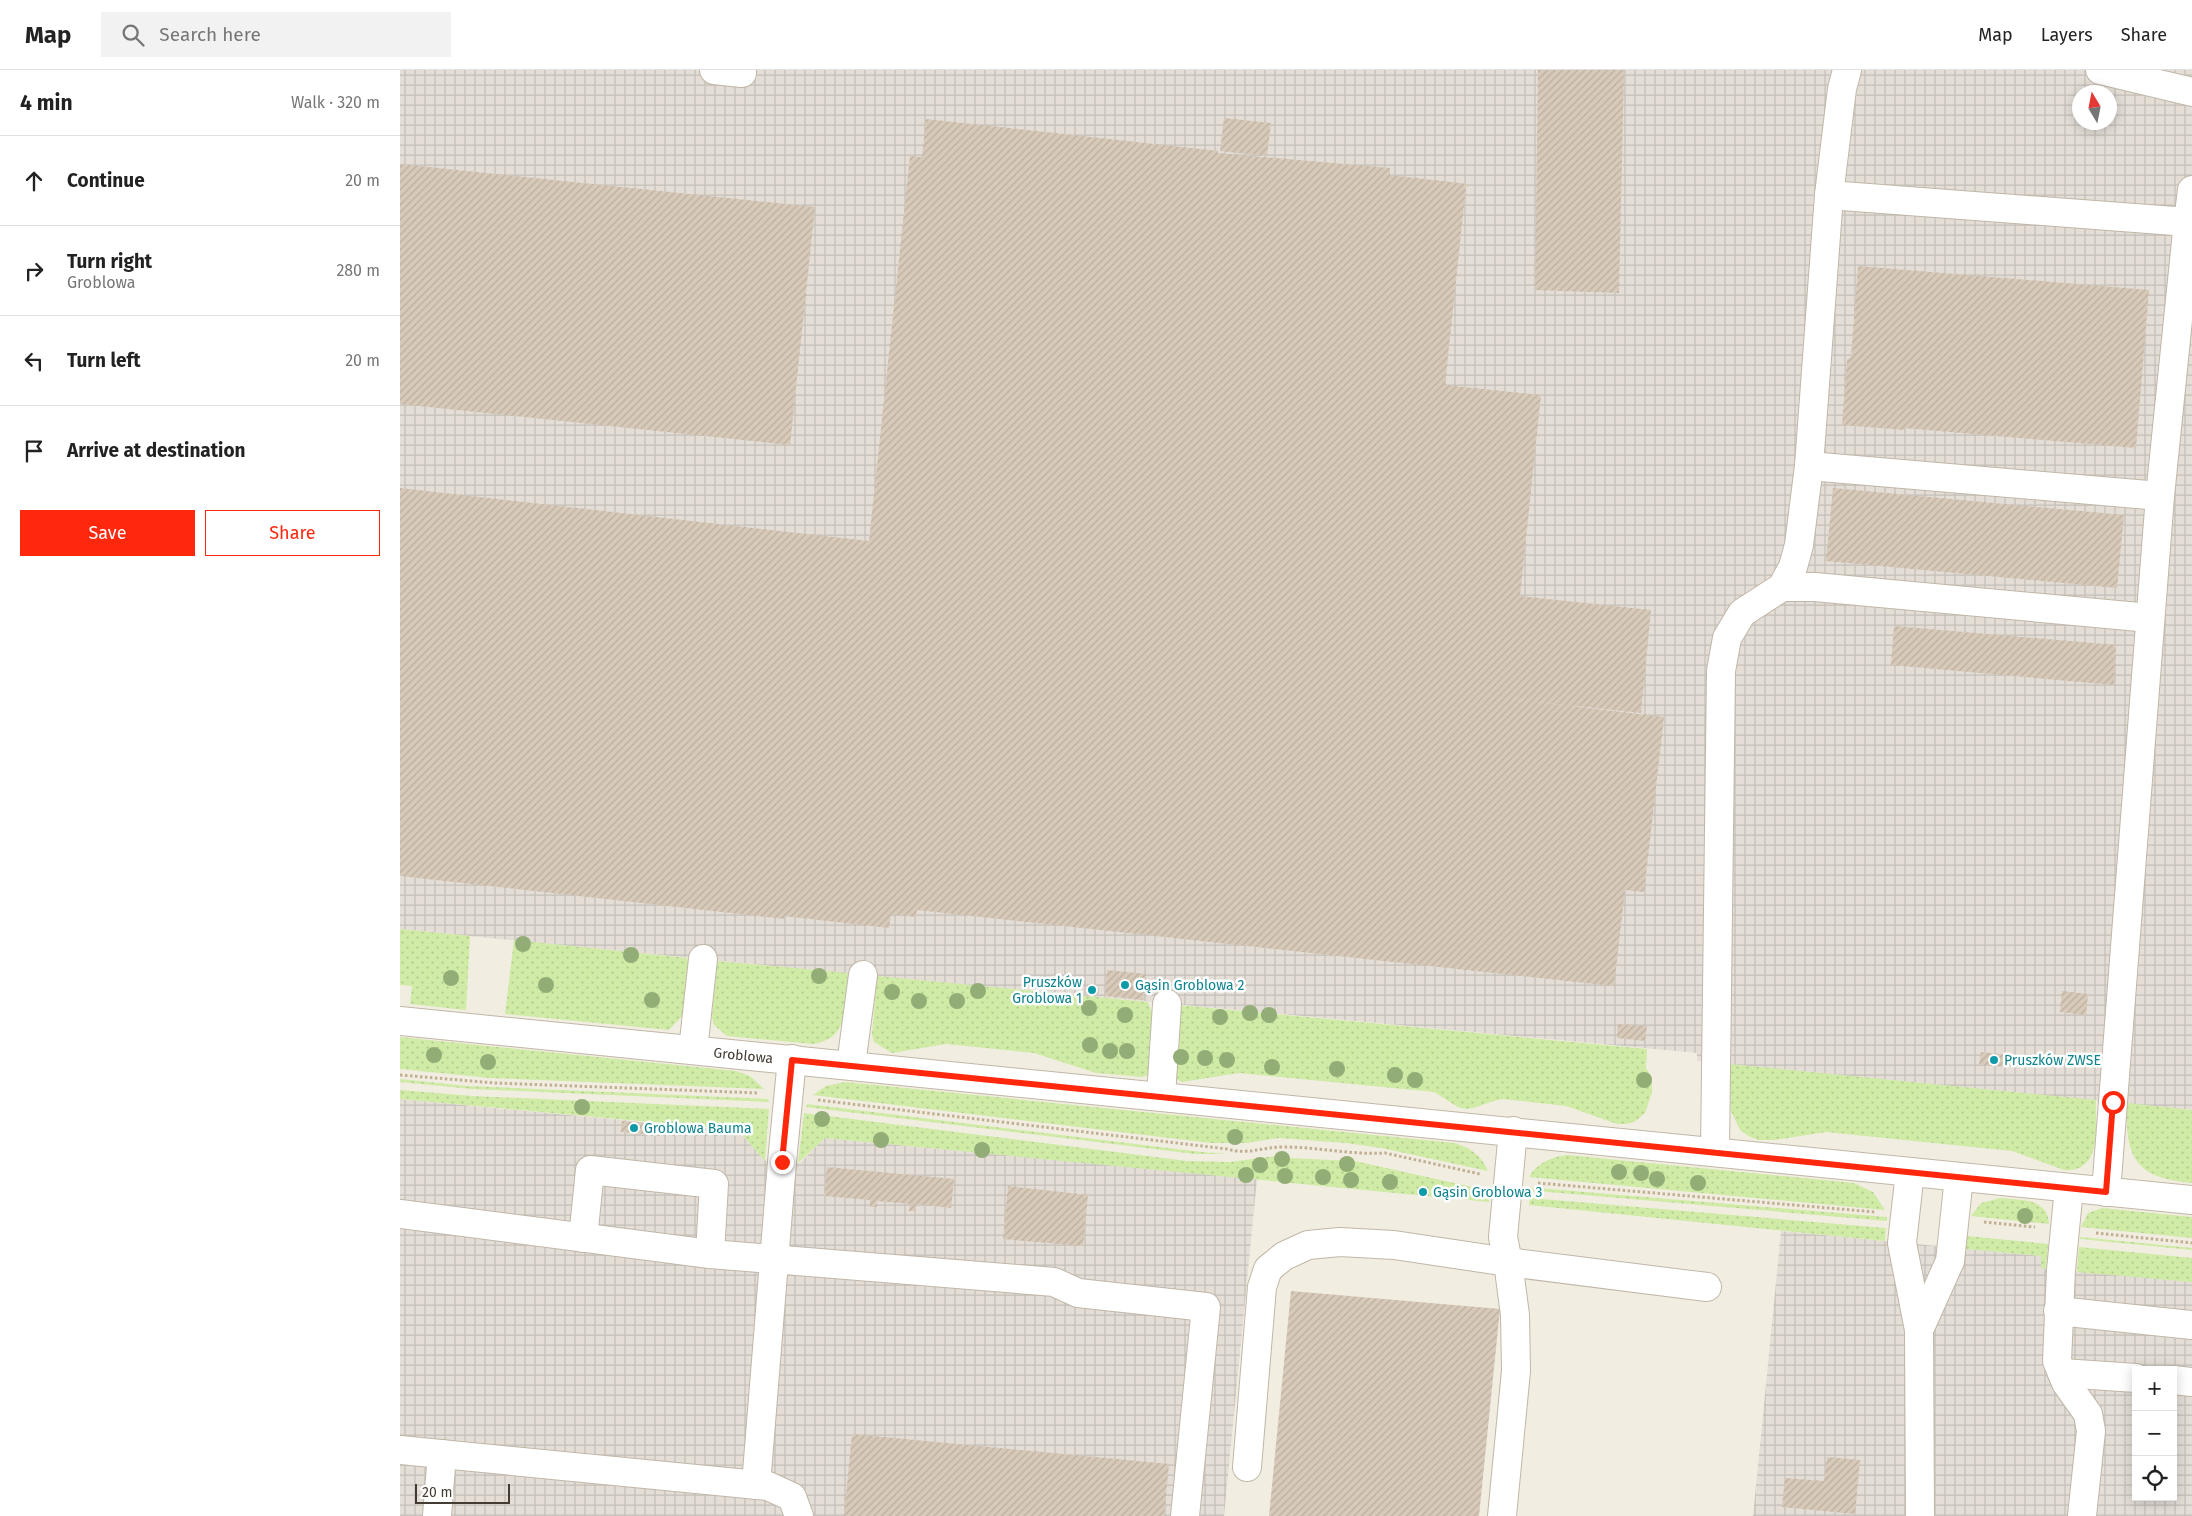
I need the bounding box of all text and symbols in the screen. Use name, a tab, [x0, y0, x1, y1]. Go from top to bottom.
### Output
search box	[101, 12, 451, 57]
text: Map	[25, 21, 71, 49]
icon: search	[119, 21, 147, 49]
text: Search here	[159, 23, 261, 46]
text: Map	[1978, 24, 2013, 46]
text: Layers	[2041, 24, 2093, 46]
text: Share	[2121, 24, 2167, 46]
north arrow	[2072, 85, 2117, 130]
text: 4 min	[20, 90, 73, 116]
text: Walk · 320 m	[291, 93, 380, 112]
icon: ahead	[20, 167, 48, 195]
text: Continue	[67, 169, 145, 192]
text: 20 m	[345, 171, 380, 190]
text: Turn right	[67, 250, 152, 273]
icon: right	[20, 257, 48, 285]
text: 280 m	[336, 261, 380, 280]
text: Groblowa	[67, 273, 136, 292]
icon: left	[20, 347, 48, 375]
text: Turn left	[67, 349, 141, 372]
text: 20 m	[345, 351, 380, 370]
icon: arrive	[20, 437, 48, 465]
text: Arrive at destination	[67, 439, 246, 462]
button: Save	[20, 510, 195, 556]
button: Share	[205, 510, 380, 556]
place label: Pruszków Groblowa 1	[1012, 974, 1082, 1007]
place label: Gąsin Groblowa 2	[1135, 977, 1244, 994]
marker: Gąsin Groblowa 2	[1119, 979, 1131, 991]
marker: Pruszków Groblowa 1	[1086, 984, 1098, 996]
street label: Groblowa	[713, 1044, 774, 1067]
place label: Pruszków ZWSE	[2004, 1052, 2101, 1069]
marker: Pruszków ZWSE	[1988, 1054, 2000, 1066]
route start	[2102, 1091, 2125, 1114]
place label: Groblowa Bauma	[644, 1120, 752, 1137]
marker: Groblowa Bauma	[628, 1122, 640, 1134]
route end	[771, 1151, 794, 1174]
place label: Gąsin Groblowa 3	[1433, 1184, 1542, 1201]
marker: Gąsin Groblowa 3	[1417, 1186, 1429, 1198]
map controls	[2132, 1366, 2177, 1501]
button: +	[2132, 1366, 2177, 1411]
button: −	[2132, 1411, 2177, 1456]
button: locate	[2132, 1456, 2177, 1501]
scale bar	[415, 1481, 510, 1504]
text: 20 m	[422, 1484, 452, 1501]

